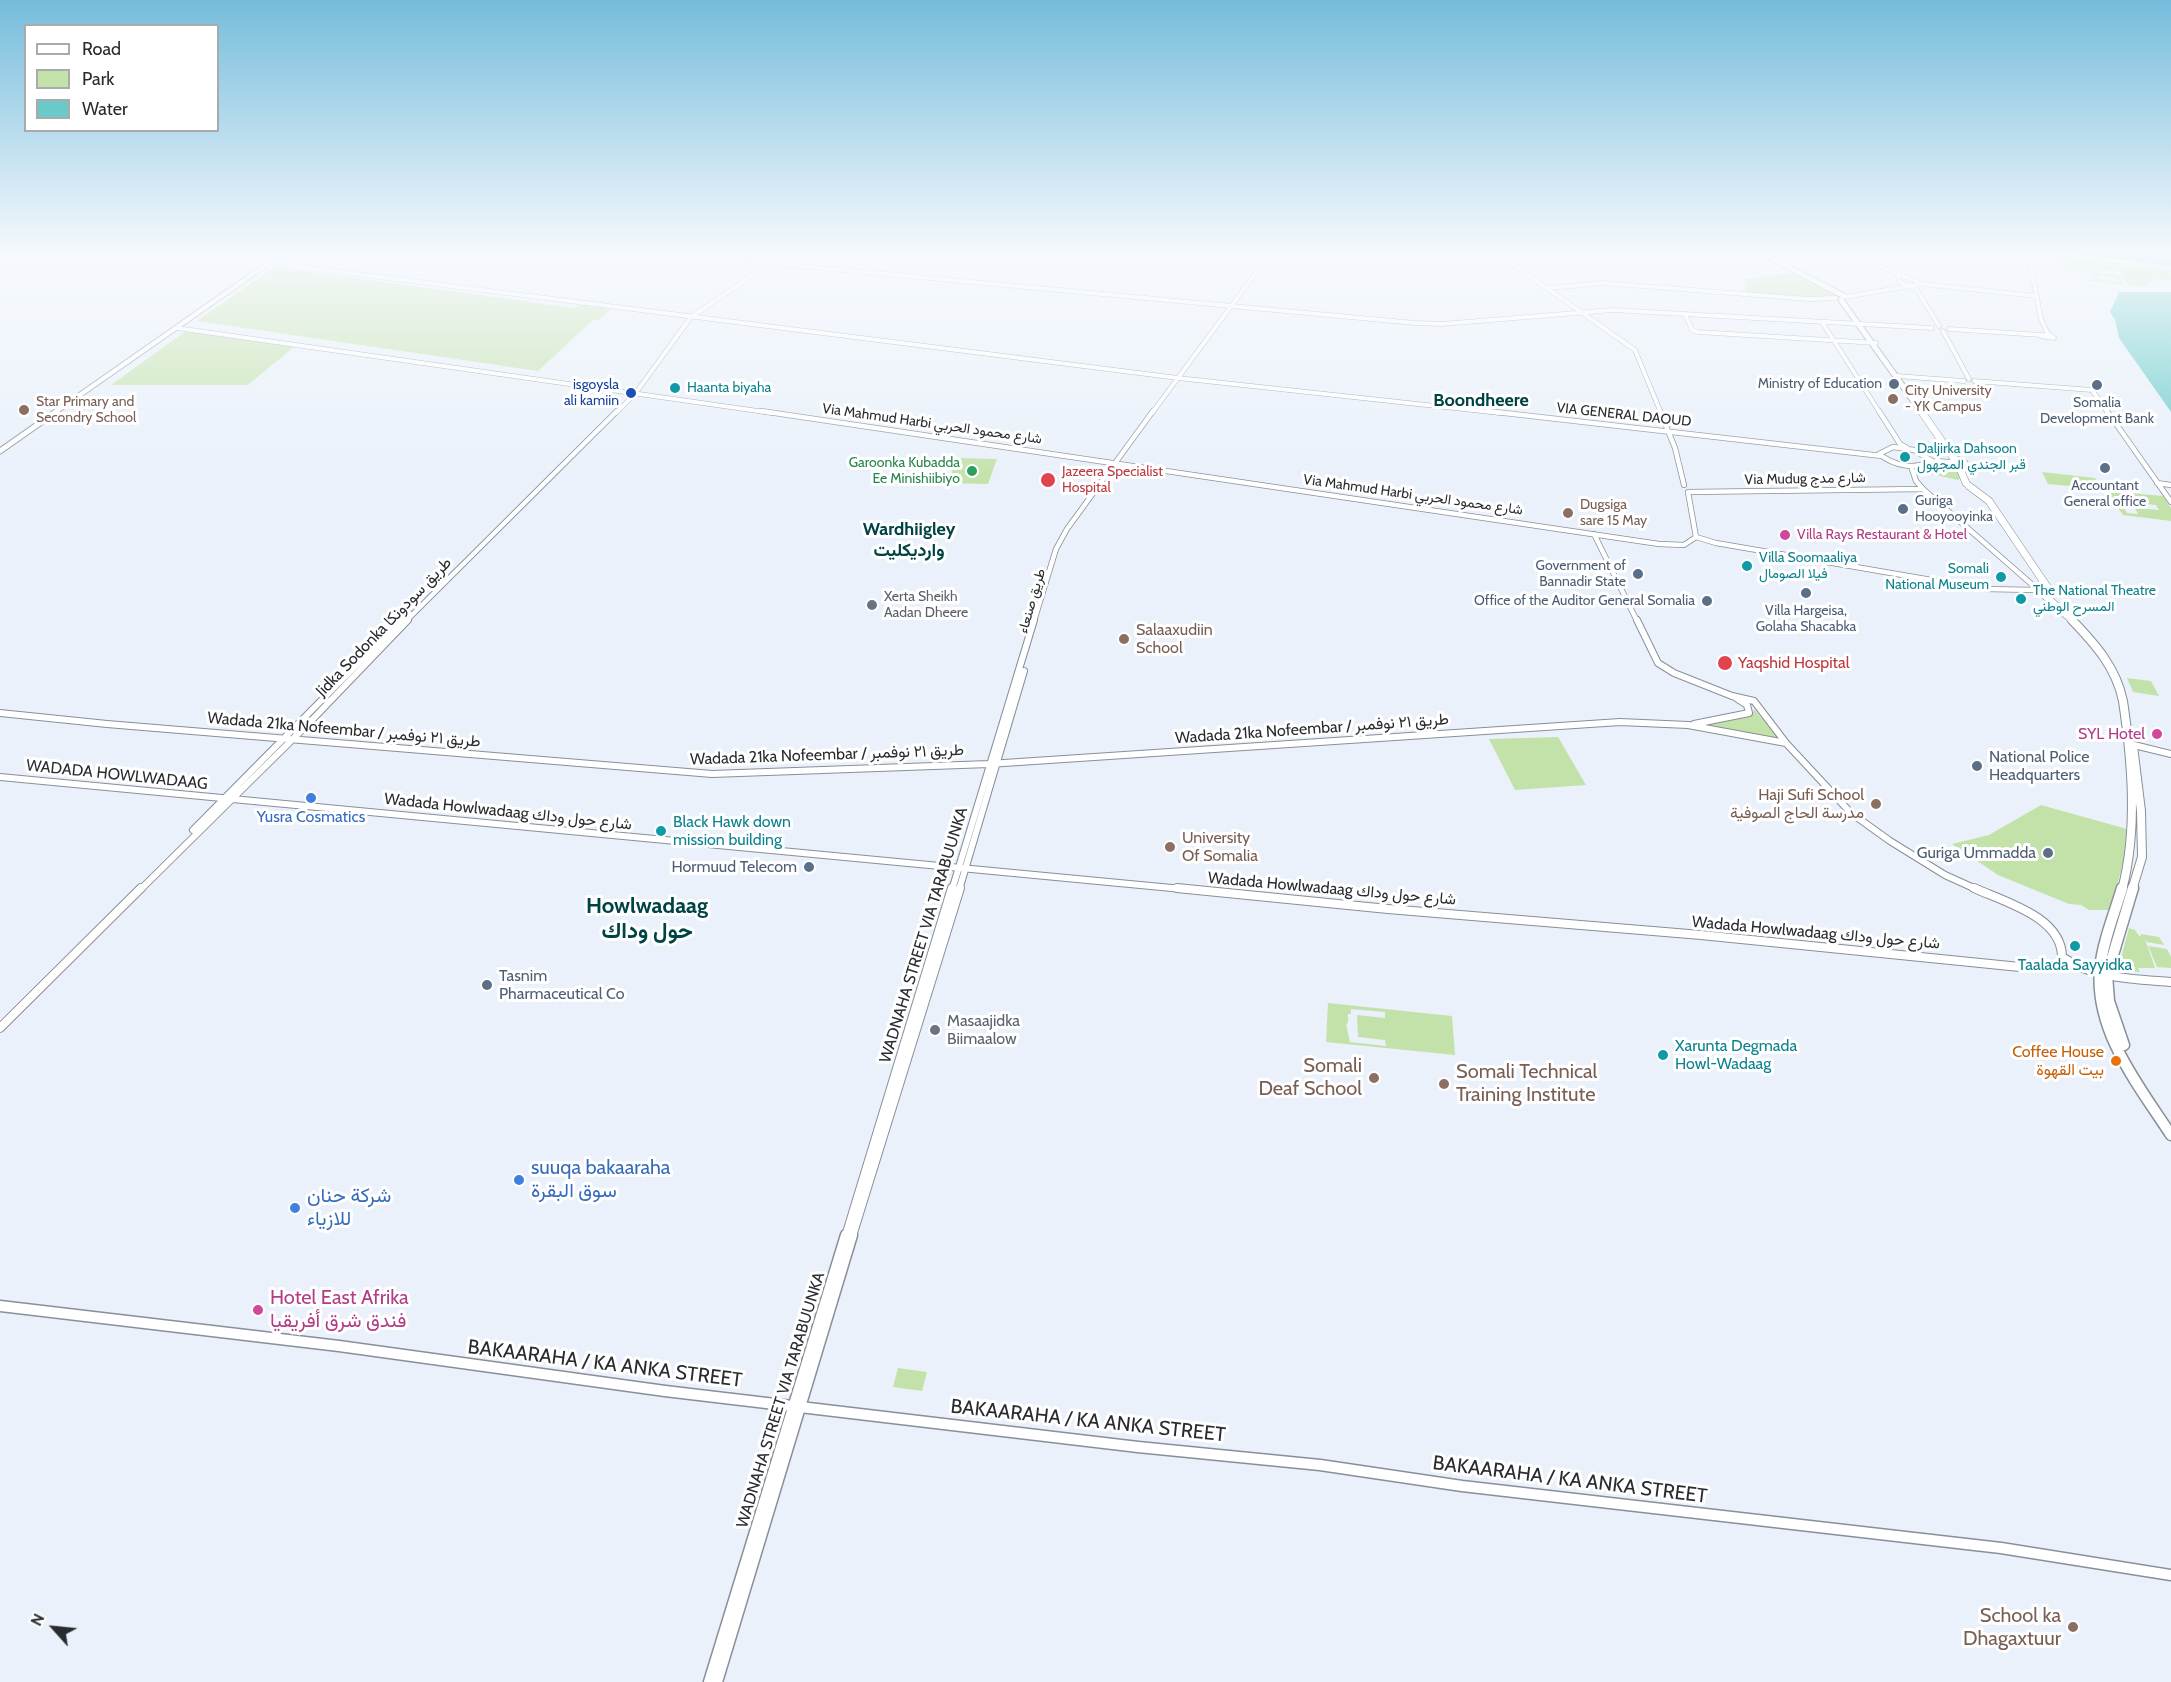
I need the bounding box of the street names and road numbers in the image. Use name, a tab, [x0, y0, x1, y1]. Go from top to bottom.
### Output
street label: Via Mahmud Harbi شارع محمود الحربي	[821, 400, 1043, 448]
street label: VIA GENERAL DAOUD	[1556, 400, 1692, 430]
street label: Via Mudug شارع مدج	[1744, 470, 1866, 488]
street label: Via Mahmud Harbi شارع محمود الحربي	[1302, 471, 1524, 519]
street label: Jidka Sodonka طريق سودونكا	[312, 553, 456, 701]
street label: طريق صنعاء	[1015, 567, 1049, 635]
street label: Wadada 21ka Nofeembar / طريق ٢١ نوفمبر	[207, 708, 481, 752]
street label: Wadada 21ka Nofeembar / طريق ٢١ نوفمبر	[1175, 710, 1449, 748]
street label: Wadada 21ka Nofeembar / طريق ٢١ نوفمبر	[690, 741, 964, 769]
street label: WADADA HOWLWADAAG	[25, 756, 209, 794]
street label: Wadada Howlwadaag شارع حول وداك	[383, 789, 633, 835]
street label: WADNAHA STREET VIA TARABUUNKA	[876, 805, 972, 1065]
street label: Wadada Howlwadaag شارع حول وداك	[1207, 869, 1457, 909]
street label: Wadada Howlwadaag شارع حول وداك	[1691, 913, 1941, 953]
street label: WADNAHA STREET VIA TARABUUNKA	[733, 1270, 829, 1530]
street label: BAKAARAHA / KA ANKA STREET	[466, 1335, 744, 1393]
street label: BAKAARAHA / KA ANKA STREET	[949, 1395, 1227, 1447]
street label: BAKAARAHA / KA ANKA STREET	[1431, 1451, 1709, 1509]

